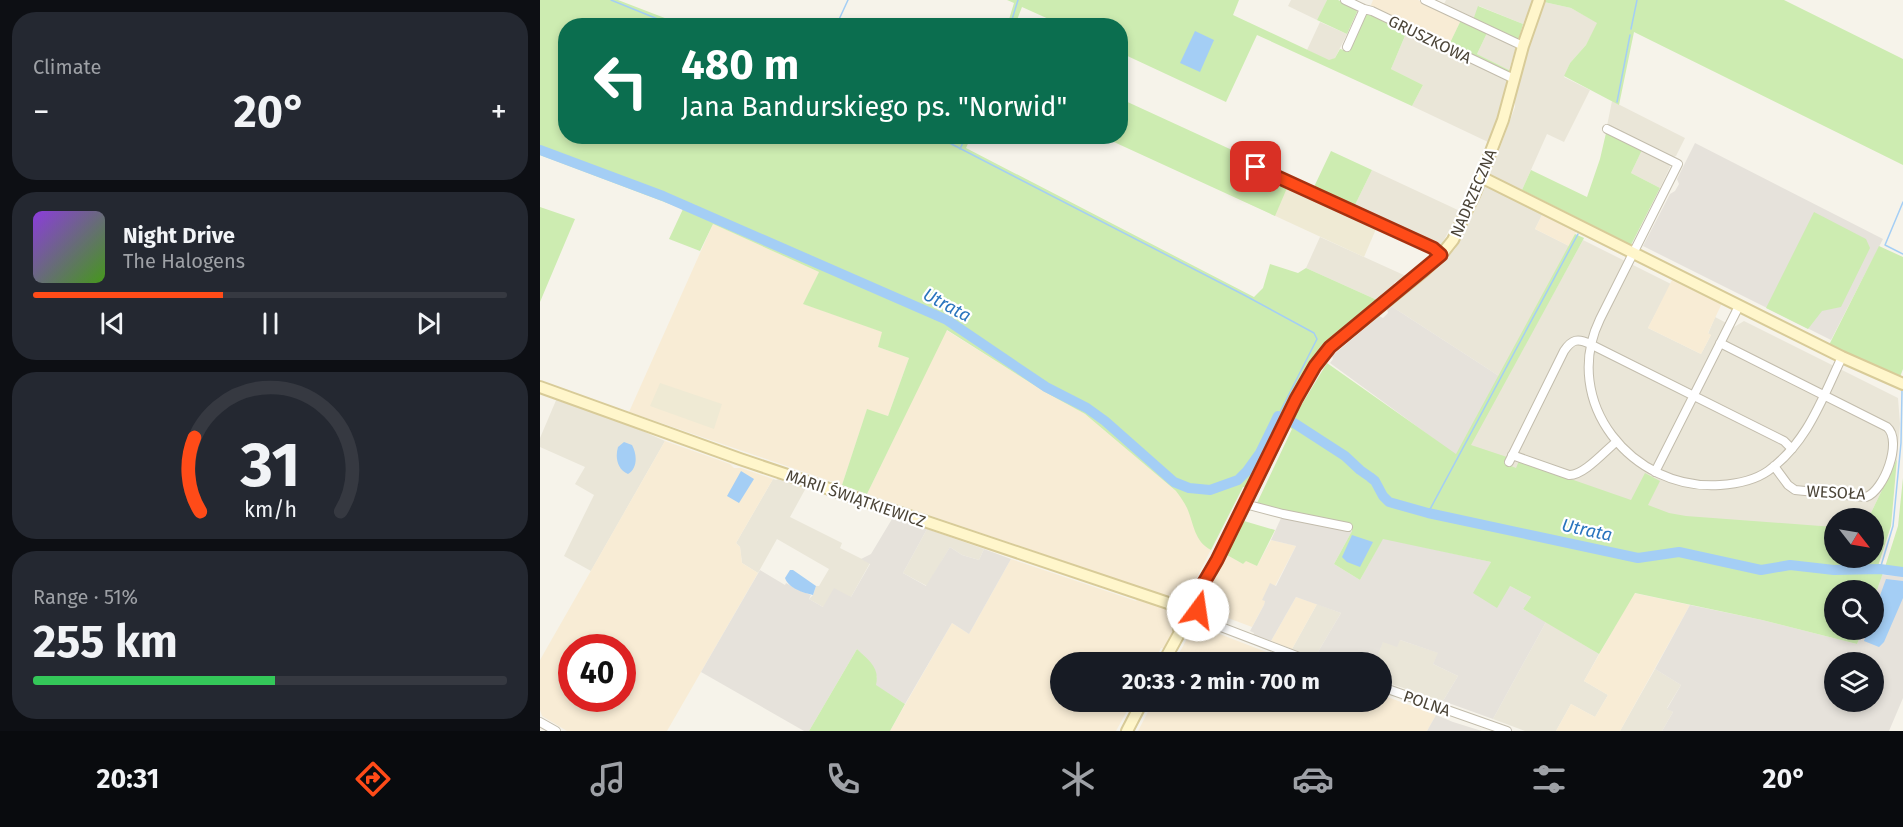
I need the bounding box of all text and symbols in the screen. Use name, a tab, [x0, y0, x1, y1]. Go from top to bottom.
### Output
street label: GRUSZKOWA	[1385, 11, 1475, 68]
text: 480 m	[681, 40, 799, 90]
icon: left	[582, 42, 660, 120]
text: Climate	[33, 55, 101, 79]
text: 20°	[233, 85, 307, 139]
text: Jana Bandurskiego ps. "Norwid"	[681, 91, 1067, 123]
text: −	[33, 92, 50, 132]
text: +	[491, 92, 507, 132]
pin	[1230, 141, 1281, 192]
street label: NADRZECZNA	[1446, 145, 1501, 240]
icon: arrive	[1239, 150, 1272, 183]
text: Night Drive	[123, 222, 235, 249]
text: The Halogens	[123, 249, 245, 273]
water label: Utrata	[919, 283, 975, 327]
icon: previous	[96, 307, 129, 340]
icon: pause	[254, 307, 287, 340]
icon: next	[412, 307, 445, 340]
text: 31	[239, 429, 300, 504]
street label: MARII ŚWIĄTKIEWICZ	[784, 465, 928, 531]
street label: WESOŁA	[1806, 481, 1867, 504]
text: km/h	[243, 498, 297, 524]
north arrow	[1824, 508, 1884, 568]
map controls	[1824, 508, 1884, 712]
water label: Utrata	[1560, 514, 1614, 546]
position arrow	[1166, 578, 1230, 642]
button: search	[1824, 580, 1884, 640]
text: Range · 51%	[33, 585, 138, 609]
text: 255 km	[33, 615, 178, 669]
speed limit sign: 40	[558, 634, 636, 712]
button: layers	[1824, 652, 1884, 712]
text: 20:33 · 2 min · 700 m	[1122, 668, 1320, 695]
street label: POLNA	[1401, 687, 1454, 721]
icon: directions	[352, 758, 394, 800]
icon: music	[587, 758, 629, 800]
icon: phone	[822, 758, 864, 800]
icon: climate	[1057, 758, 1099, 800]
icon: car	[1292, 758, 1334, 800]
icon: filters	[1528, 758, 1570, 800]
text: 20:31	[97, 763, 159, 795]
text: 20°	[1763, 763, 1806, 795]

